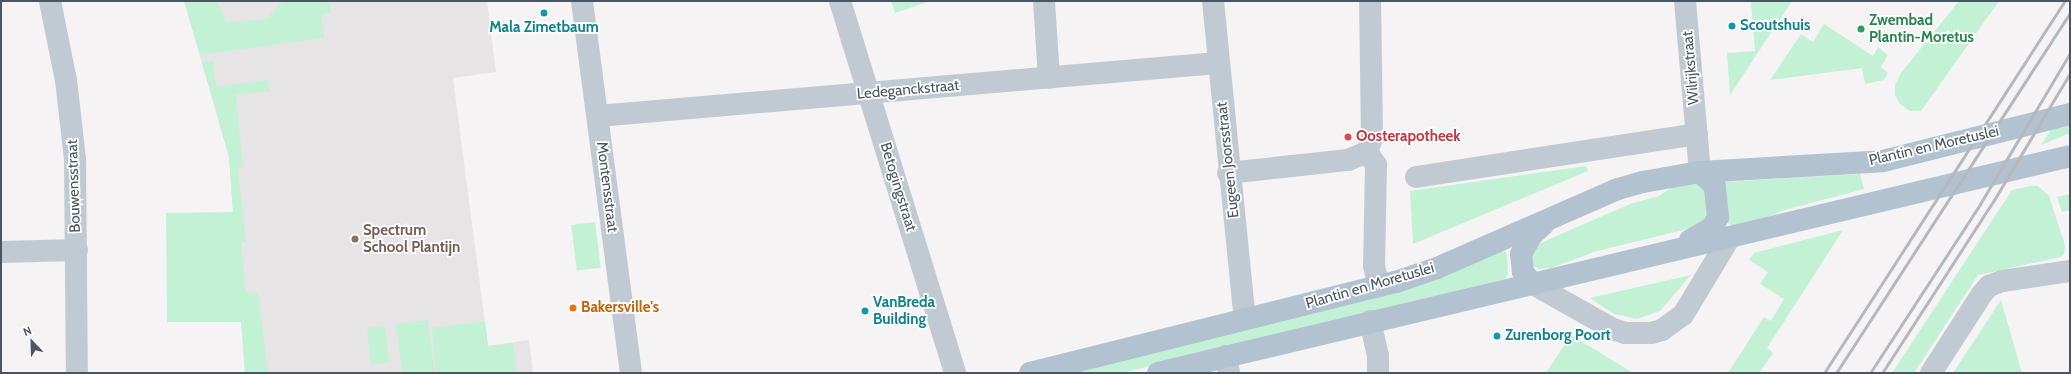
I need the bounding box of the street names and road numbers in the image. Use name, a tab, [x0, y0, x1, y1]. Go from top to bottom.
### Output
street label: Wilrijkstraat	[1679, 30, 1703, 106]
street label: Ledeganckstraat	[856, 77, 960, 103]
street label: Eugeen Joorsstraat	[1213, 101, 1243, 219]
street label: Plantin en Moretuslei	[1867, 122, 2001, 170]
street label: Bouwensstraat	[63, 139, 85, 233]
street label: Betogingstraat	[876, 140, 920, 234]
street label: Montensstraat	[593, 141, 621, 233]
street label: Plantin en Moretuslei	[1304, 259, 1436, 313]

